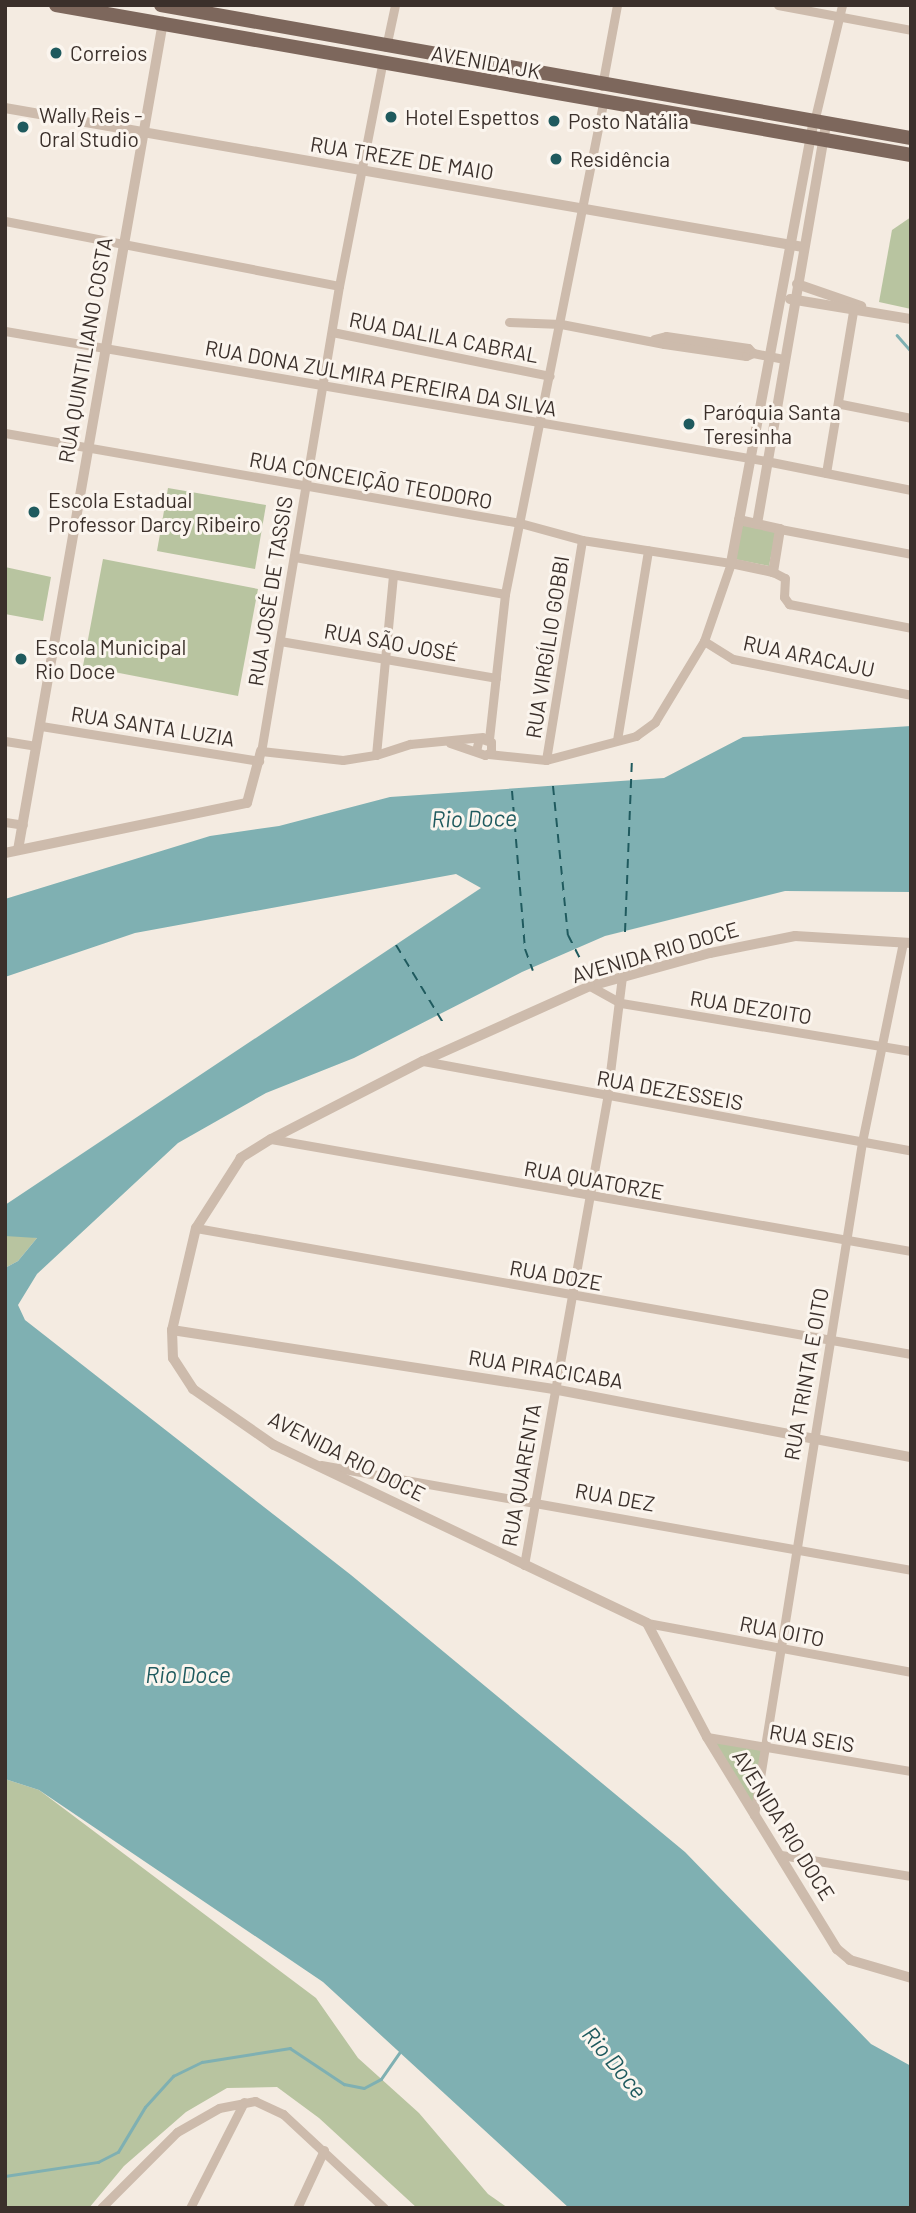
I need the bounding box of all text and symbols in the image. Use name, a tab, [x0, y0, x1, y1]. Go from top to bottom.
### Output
place label: Correios	[70, 40, 147, 66]
street label: AVENIDA JK	[429, 40, 543, 84]
marker: Correios	[48, 45, 64, 61]
place label: Wally Reis - Oral Studio	[39, 102, 143, 152]
place label: Hotel Espettos	[405, 104, 539, 130]
place label: Posto Natália	[568, 108, 689, 134]
marker: Hotel Espettos	[383, 109, 399, 125]
marker: Posto Natália	[546, 113, 562, 129]
marker: Wally Reis - Oral Studio	[13, 117, 33, 137]
street label: RUA TREZE DE MAIO	[309, 131, 495, 185]
place label: Residência	[570, 146, 670, 172]
marker: Residência	[548, 151, 564, 167]
street label: RUA QUINTILIANO COSTA	[53, 235, 117, 465]
street label: RUA DALILA CABRAL	[347, 306, 541, 368]
street label: RUA DONA ZULMIRA PEREIRA DA SILVA	[203, 335, 559, 421]
place label: Paróquia Santa Teresinha	[703, 399, 841, 449]
marker: Paróquia Santa Teresinha	[681, 416, 697, 432]
street label: RUA CONCEIÇÃO TEODORO	[248, 446, 494, 514]
place label: Escola Estadual Professor Darcy Ribeiro	[48, 487, 261, 537]
street label: RUA JOSÉ DE TASSIS	[243, 494, 297, 688]
marker: Escola Estadual Professor Darcy Ribeiro	[26, 504, 42, 520]
street label: RUA VIRGÍLIO GOBBI	[520, 554, 574, 740]
street label: RUA SÃO JOSÉ	[322, 618, 460, 666]
street label: RUA ARACAJU	[741, 630, 877, 682]
place label: Escola Municipal Rio Doce	[35, 634, 186, 684]
marker: Escola Municipal Rio Doce	[13, 651, 29, 667]
street label: RUA SANTA LUZIA	[69, 701, 237, 751]
water label: Rio Doce	[431, 803, 517, 833]
street label: AVENIDA RIO DOCE	[569, 916, 741, 988]
street label: RUA DEZOITO	[688, 985, 814, 1029]
street label: RUA DEZESSEIS	[595, 1065, 745, 1115]
street label: RUA QUATORZE	[522, 1155, 666, 1205]
street label: RUA DOZE	[508, 1254, 604, 1296]
street label: RUA TRINTA E OITO	[778, 1286, 834, 1462]
street label: RUA PIRACICABA	[467, 1344, 625, 1394]
street label: RUA QUARENTA	[496, 1402, 546, 1548]
street label: AVENIDA RIO DOCE	[264, 1406, 430, 1506]
street label: RUA DEZ	[573, 1478, 657, 1516]
street label: RUA OITO	[738, 1610, 826, 1652]
water label: Rio Doce	[145, 1660, 231, 1688]
street label: RUA SEIS	[768, 1719, 856, 1757]
street label: AVENIDA RIO DOCE	[728, 1745, 840, 1905]
water label: Rio Doce	[577, 2020, 653, 2104]

